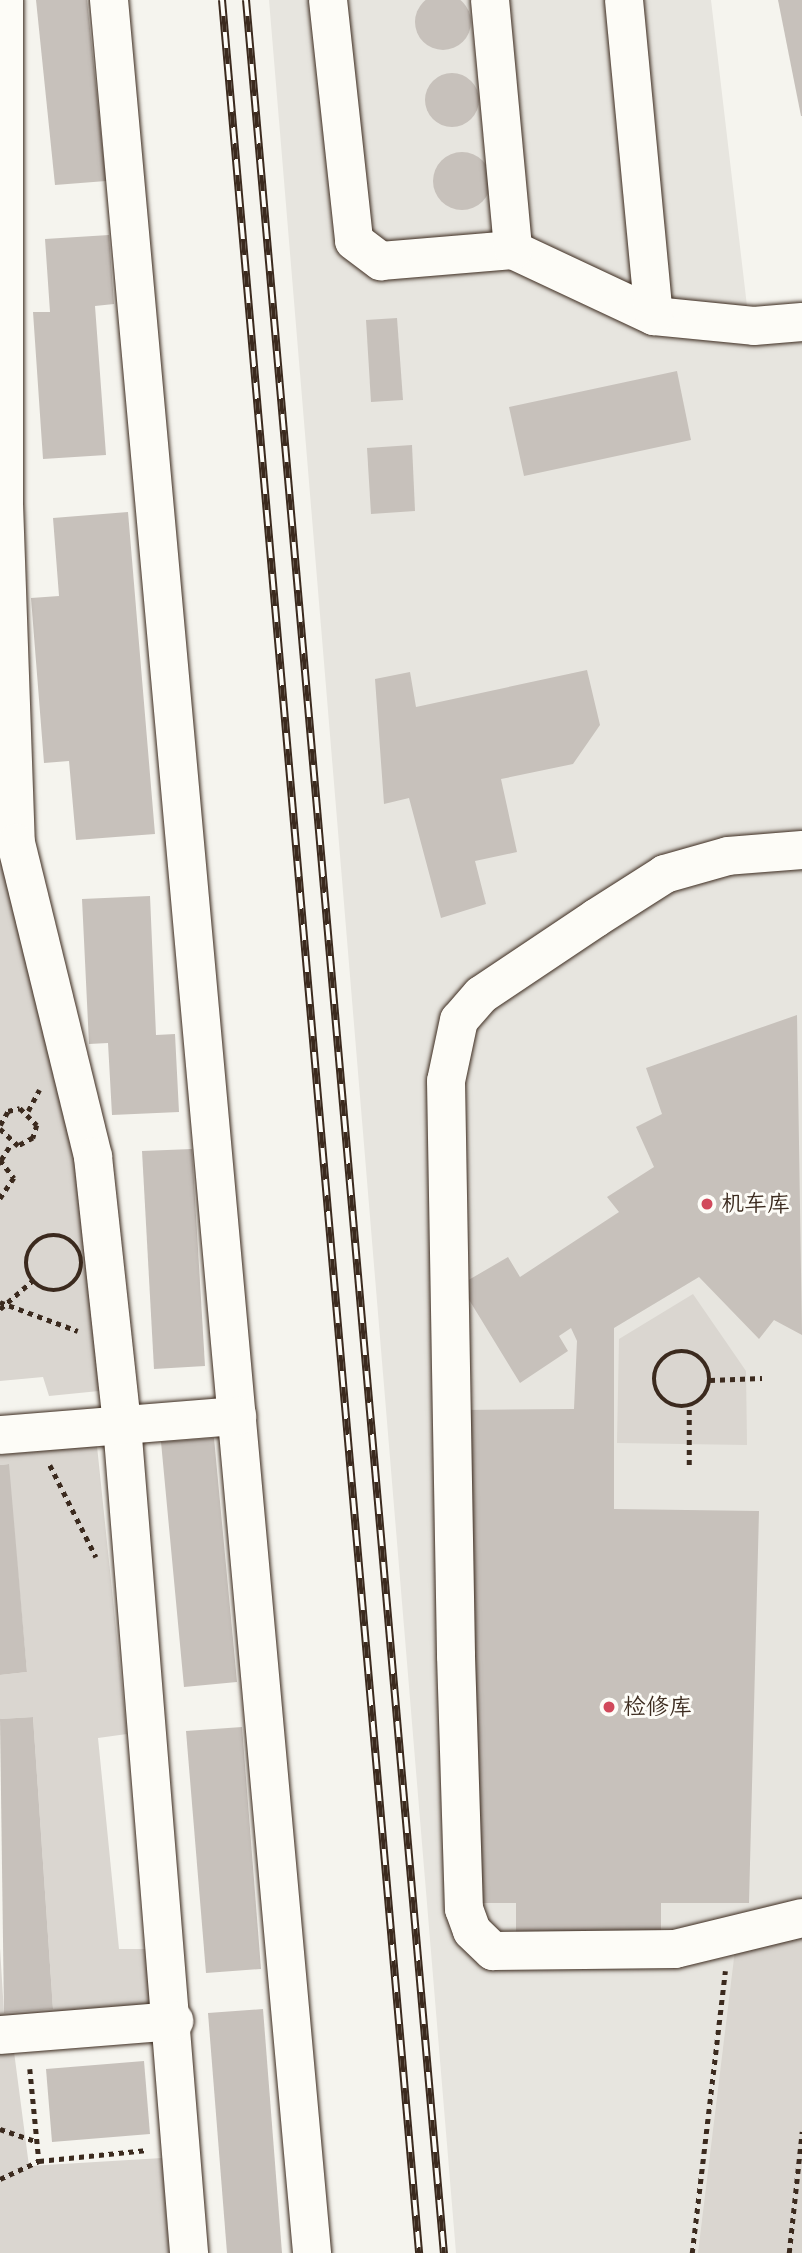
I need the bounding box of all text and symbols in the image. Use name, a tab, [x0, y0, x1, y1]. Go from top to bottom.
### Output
place label: 机车库	[721, 1190, 790, 1218]
marker: 机车库	[699, 1196, 715, 1212]
place label: 检修库	[623, 1693, 692, 1721]
marker: 检修库	[601, 1699, 617, 1715]

